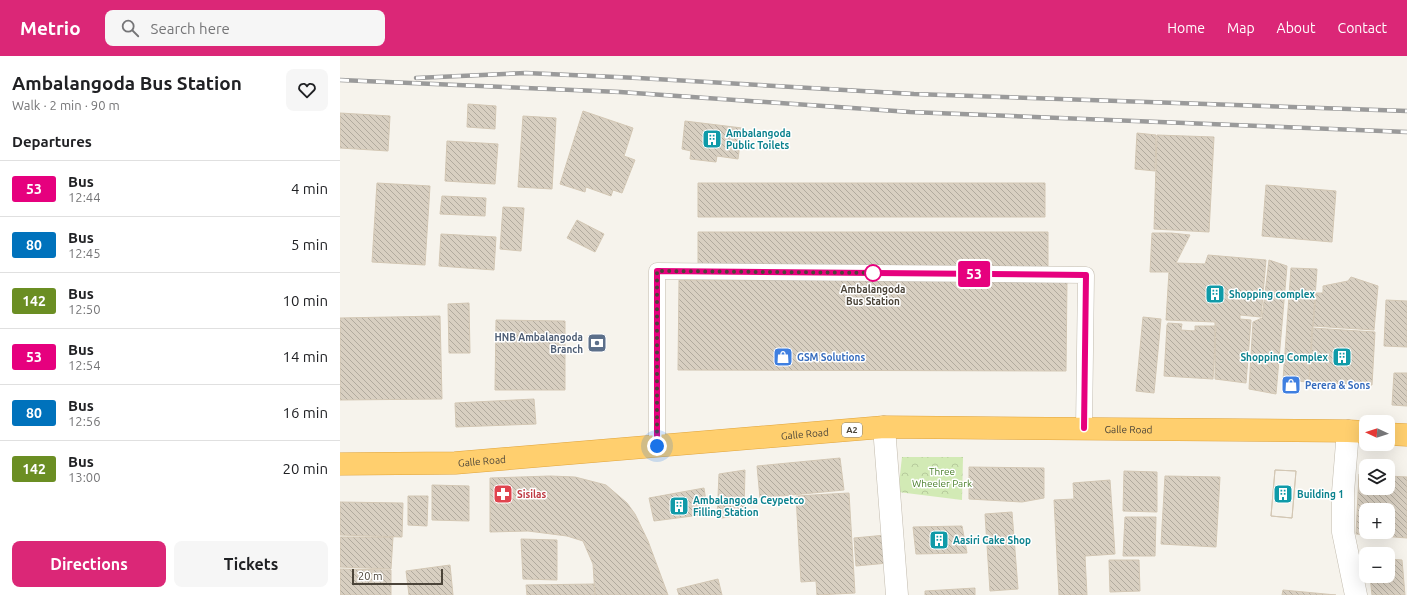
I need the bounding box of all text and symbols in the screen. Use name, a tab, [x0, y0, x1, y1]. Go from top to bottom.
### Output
search box	[105, 10, 385, 46]
text: Metrio	[20, 17, 81, 39]
icon: search	[119, 17, 141, 39]
text: Search here	[151, 20, 230, 37]
text: Home	[1167, 20, 1205, 36]
text: Map	[1227, 20, 1255, 36]
text: About	[1277, 20, 1316, 36]
text: Contact	[1338, 20, 1387, 36]
button: heart	[286, 69, 328, 111]
text: Ambalangoda Bus Station	[12, 72, 242, 94]
text: Walk · 2 min · 90 m	[12, 98, 120, 112]
building icon: Ambalangoda Public Toilets	[701, 128, 723, 150]
place label: Ambalangoda Public Toilets	[726, 128, 791, 151]
text: Departures	[12, 133, 92, 150]
text: Bus	[68, 173, 94, 190]
text: 4 min	[291, 180, 328, 197]
text: 53	[26, 181, 42, 197]
text: 12:44	[68, 190, 101, 204]
text: Bus	[68, 229, 94, 246]
text: 5 min	[291, 236, 328, 253]
text: 80	[26, 237, 42, 253]
text: 12:45	[68, 246, 101, 260]
line badge: 53	[956, 261, 992, 287]
marker: Ambalangoda Bus Station	[864, 264, 882, 282]
text: 53	[966, 266, 982, 282]
building icon: Shopping complex	[1204, 283, 1226, 305]
place label: Ambalangoda Bus Station	[841, 284, 905, 307]
text: Bus	[68, 285, 94, 302]
place label: Shopping complex	[1229, 289, 1316, 300]
text: 10 min	[282, 292, 328, 309]
text: 142	[22, 293, 46, 309]
text: 12:50	[68, 302, 101, 316]
place label: HNB Ambalangoda Branch	[494, 332, 583, 355]
bank icon: HNB Ambalangoda Branch	[586, 332, 608, 354]
text: Bus	[68, 341, 94, 358]
shop icon: GSM Solutions	[772, 346, 794, 368]
building icon: Shopping Complex	[1331, 346, 1353, 368]
text: 14 min	[282, 348, 328, 365]
text: 53	[26, 349, 42, 365]
place label: GSM Solutions	[797, 352, 865, 363]
place label: Shopping Complex	[1240, 352, 1329, 363]
text: 12:54	[68, 358, 101, 372]
shop icon: Perera & Sons	[1280, 374, 1302, 396]
place label: Perera & Sons	[1305, 380, 1370, 391]
text: Bus	[68, 397, 94, 414]
text: 16 min	[282, 404, 328, 421]
text: 80	[26, 405, 42, 421]
text: 12:56	[68, 414, 101, 428]
north arrow	[1359, 415, 1395, 451]
map controls	[1359, 415, 1395, 583]
road number: A2	[842, 423, 862, 437]
street label: Galle Road	[1104, 424, 1153, 435]
street label: Galle Road	[780, 427, 829, 442]
your location	[647, 436, 667, 456]
text: Bus	[68, 453, 94, 470]
street label: Galle Road	[458, 454, 506, 469]
button: layers	[1359, 459, 1395, 495]
text: 20 min	[282, 460, 328, 477]
text: 142	[22, 461, 46, 477]
park label: Three Wheeler Park	[912, 466, 972, 489]
text: 13:00	[68, 470, 101, 484]
pharmacy icon: Sisilas	[492, 483, 514, 505]
building icon: Building 1	[1272, 483, 1294, 505]
place label: Sisilas	[517, 489, 547, 500]
place label: Building 1	[1297, 489, 1344, 500]
building icon: Ambalangoda Ceypetco Filling Station	[668, 495, 690, 517]
place label: Ambalangoda Ceypetco Filling Station	[693, 495, 804, 518]
button: +	[1359, 503, 1395, 539]
building icon: Aasiri Cake Shop	[928, 529, 950, 551]
place label: Aasiri Cake Shop	[953, 535, 1031, 546]
button: Directions	[12, 541, 166, 587]
button: Tickets	[174, 541, 328, 587]
button: −	[1359, 547, 1395, 583]
scale bar	[352, 567, 443, 586]
text: 20 m	[358, 570, 382, 582]

